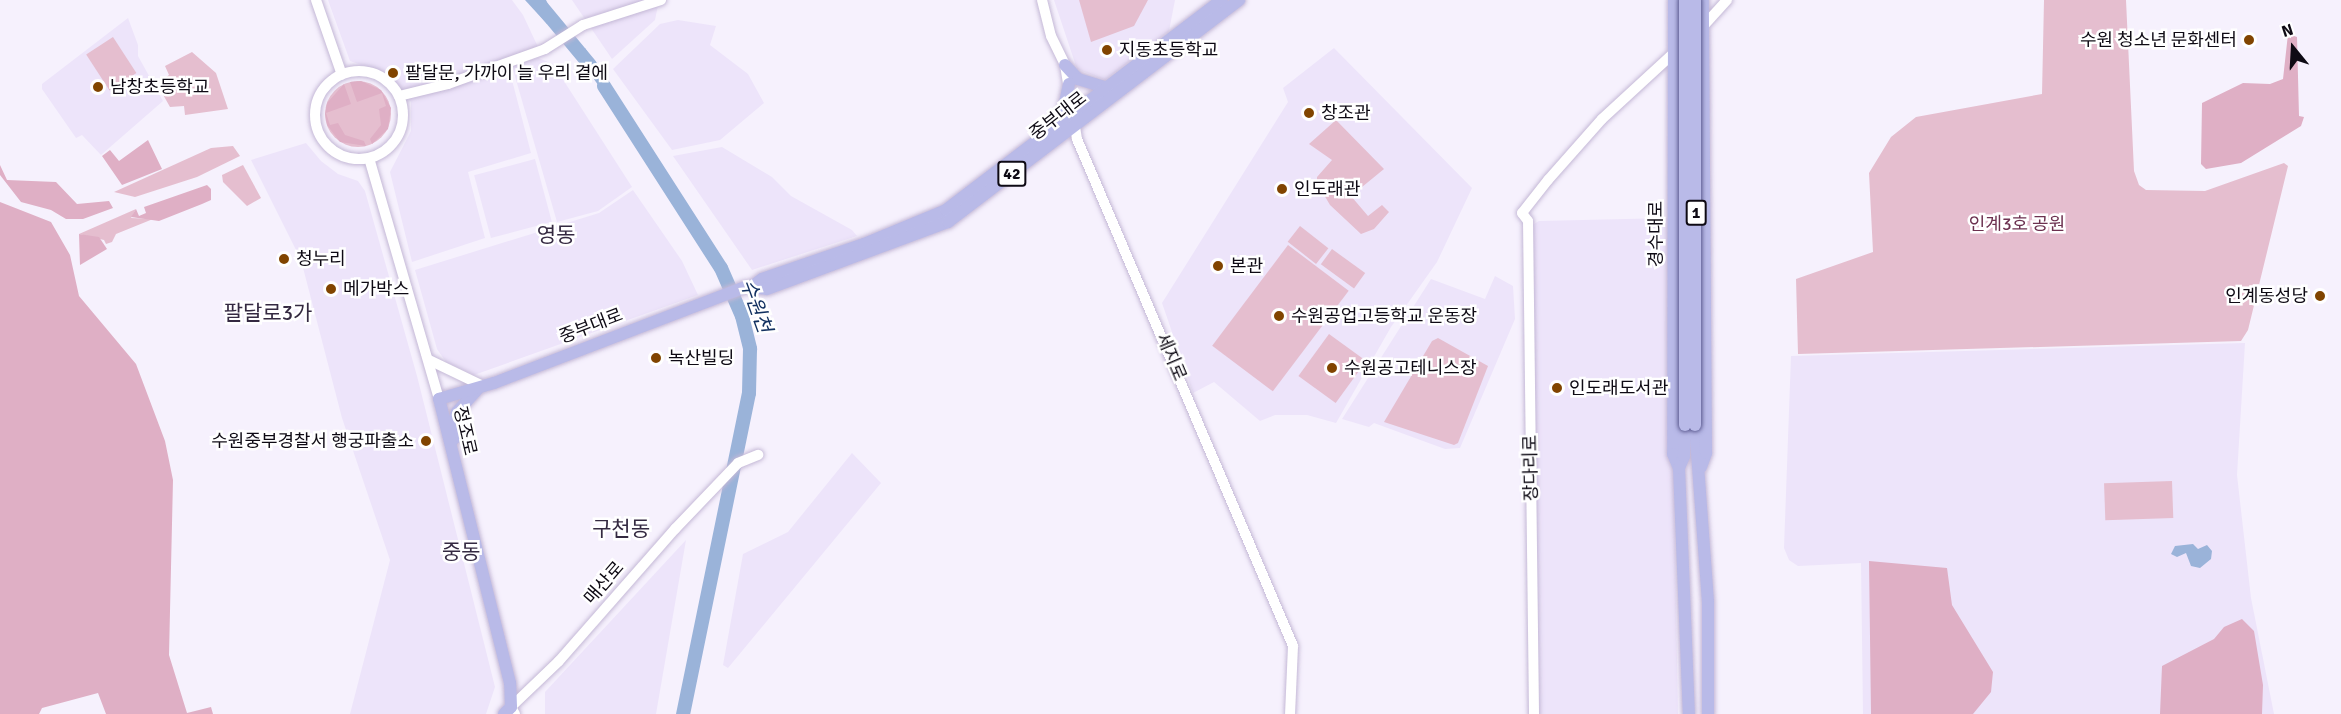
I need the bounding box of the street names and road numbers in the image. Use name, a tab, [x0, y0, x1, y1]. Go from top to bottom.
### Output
street label: 중부대로	[1025, 87, 1091, 145]
road number: 42	[997, 161, 1027, 187]
road number: 1	[1686, 200, 1706, 226]
street label: 경수대로	[1645, 201, 1667, 267]
street label: 중부대로	[556, 304, 626, 348]
street label: 세지로	[1151, 330, 1191, 384]
street label: 정조로	[449, 404, 481, 458]
street label: 장다리로	[1520, 435, 1542, 501]
street label: 매산로	[580, 557, 628, 609]

